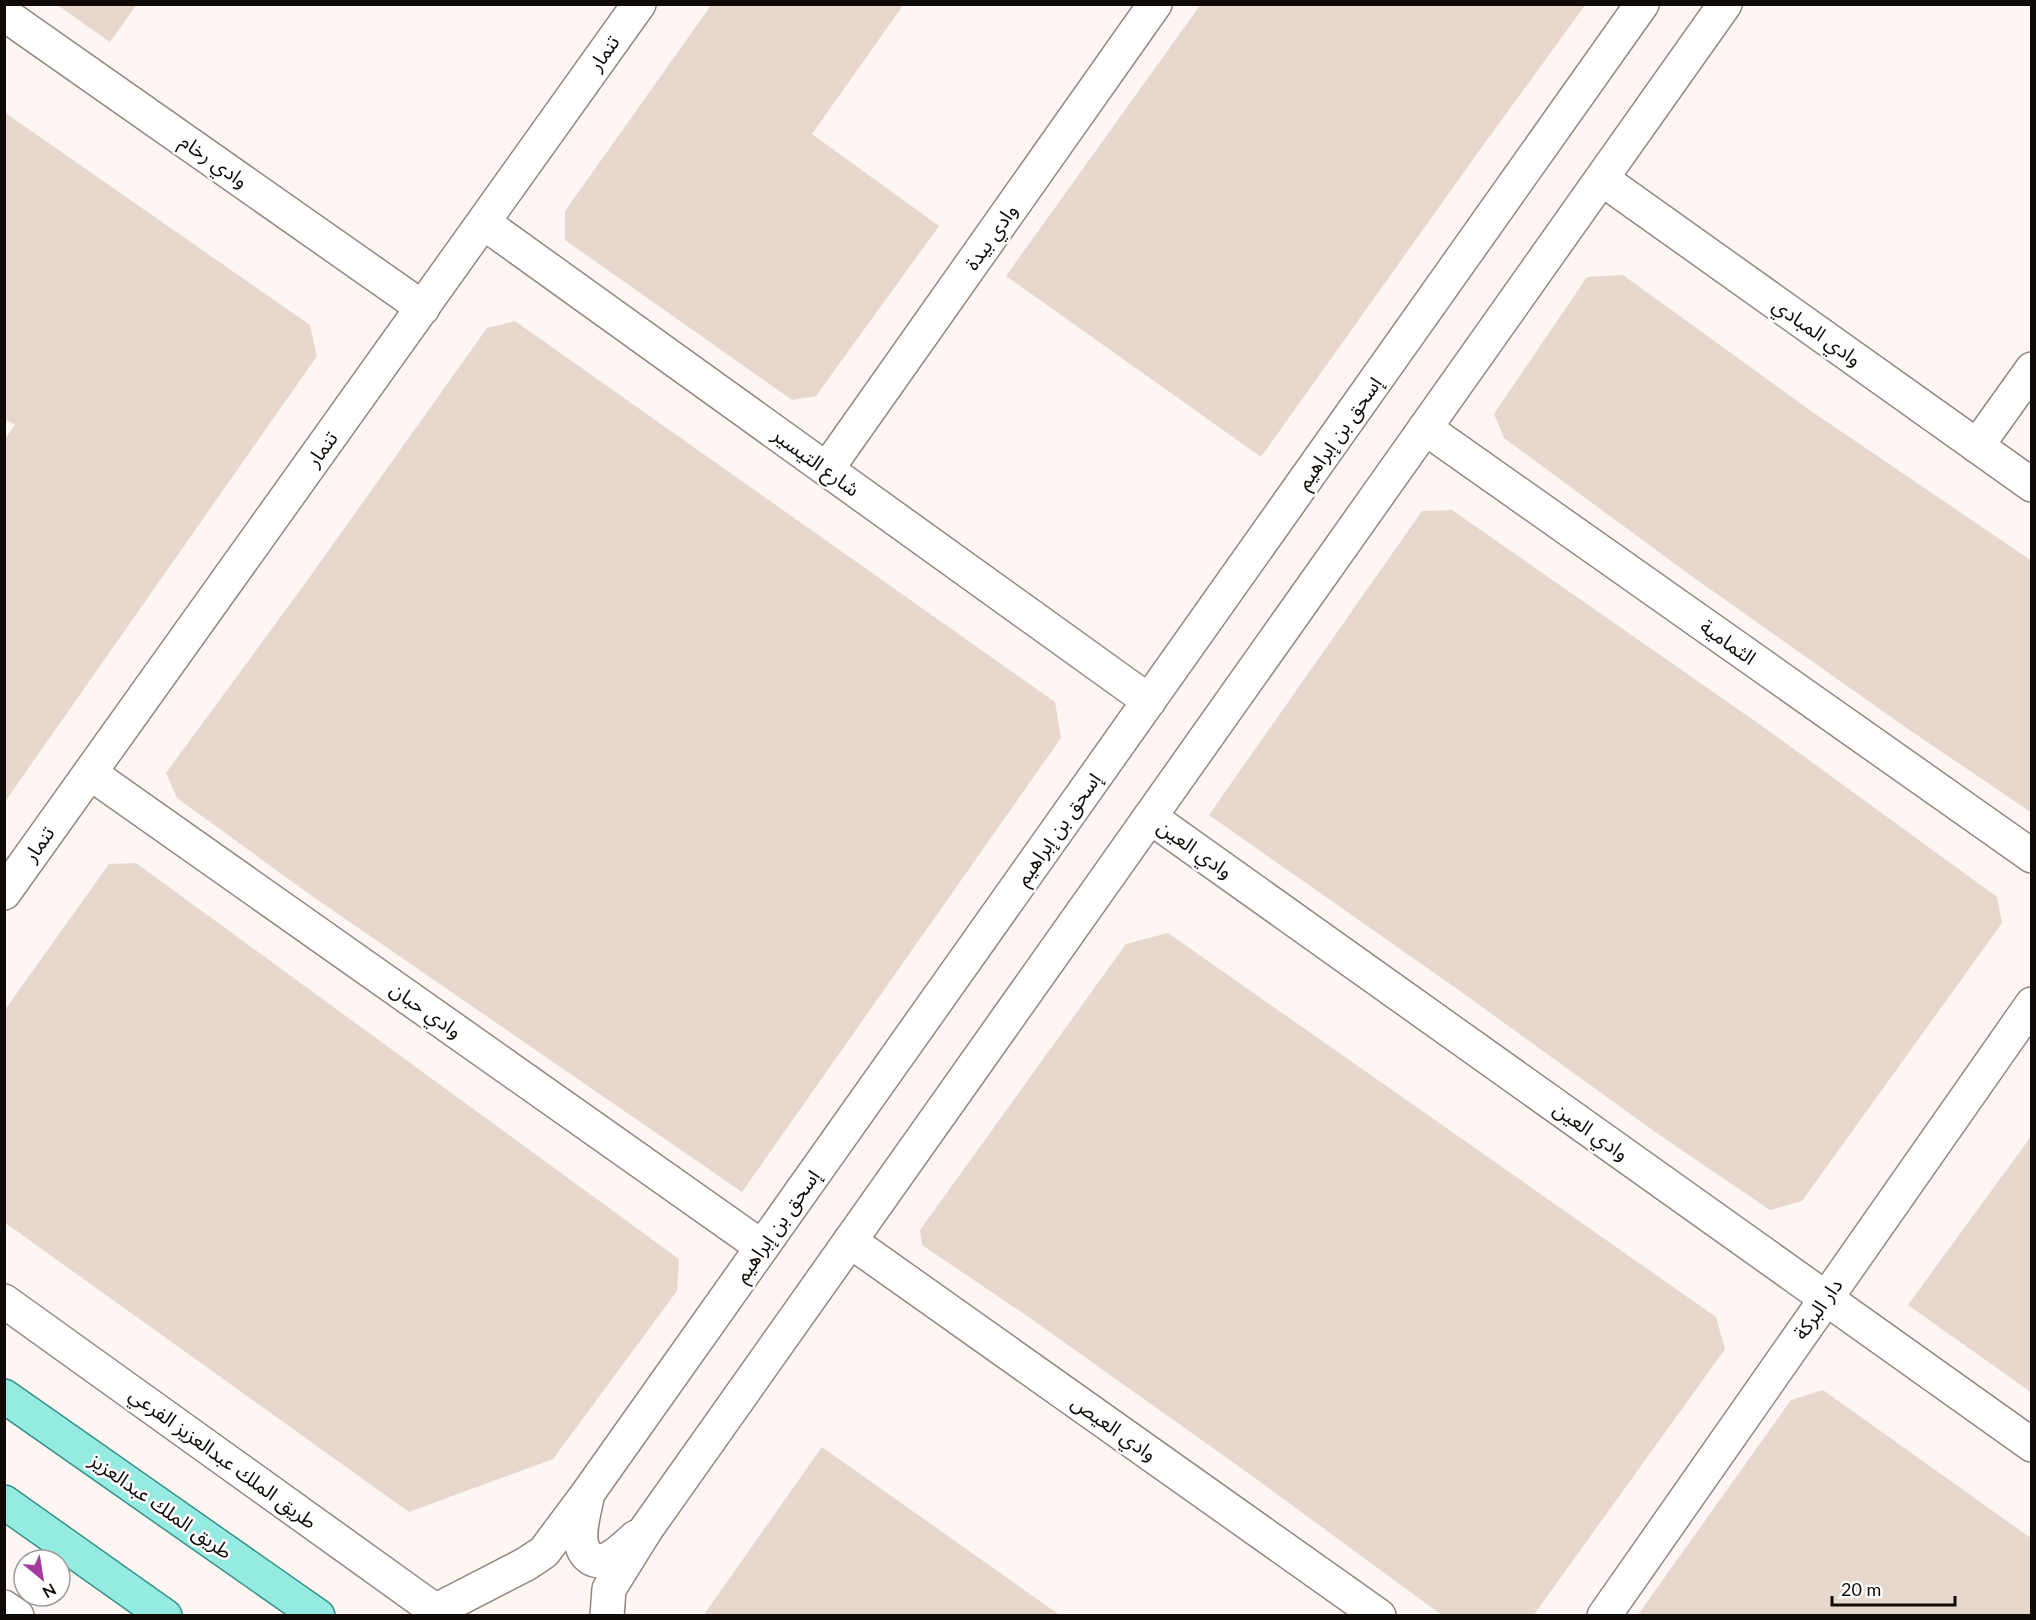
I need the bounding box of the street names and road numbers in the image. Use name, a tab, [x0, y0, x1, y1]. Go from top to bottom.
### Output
street label: تنمار	[582, 30, 625, 76]
street label: وادي رخام	[173, 128, 253, 196]
street label: وادي بيدة	[959, 199, 1025, 277]
street label: وادي المبادي	[1766, 292, 1866, 374]
street label: إسحق بن إبراهيم	[1291, 371, 1390, 496]
street label: شارع التيسير	[765, 421, 865, 504]
street label: تنمار	[300, 426, 343, 472]
street label: الثمامية	[1696, 613, 1761, 669]
street label: إسحق بن إبراهيم	[1010, 767, 1109, 892]
street label: وادي العين	[1151, 814, 1238, 886]
street label: تنمار	[17, 821, 60, 867]
street label: وادي حبان	[384, 976, 467, 1046]
street label: وادي العين	[1547, 1096, 1634, 1168]
street label: إسحق بن إبراهيم	[729, 1164, 828, 1289]
street label: دار البركة	[1788, 1273, 1848, 1344]
street label: طريق الملك عبدالعزيز الفرعي	[125, 1382, 321, 1534]
street label: وادي العيص	[1065, 1389, 1162, 1469]
street label: طريق الملك عبدالعزيز	[85, 1448, 237, 1564]

